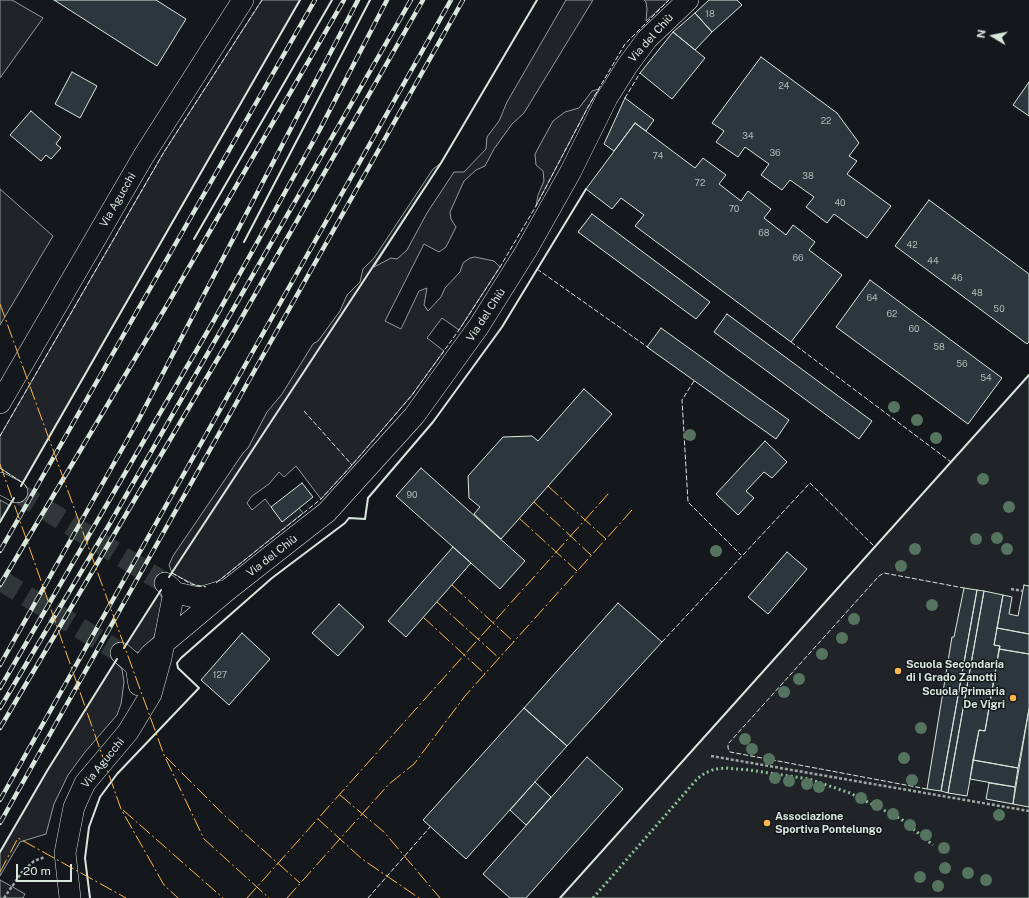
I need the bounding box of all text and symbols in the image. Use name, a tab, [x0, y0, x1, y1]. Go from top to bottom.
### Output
house number: 18	[705, 9, 715, 19]
street label: Via del Chiù	[626, 11, 676, 65]
north arrow	[973, 16, 1013, 56]
text: N	[975, 29, 988, 39]
house number: 24	[778, 81, 790, 91]
house number: 22	[821, 116, 831, 126]
house number: 34	[742, 131, 754, 141]
house number: 36	[769, 148, 781, 158]
house number: 74	[653, 151, 663, 161]
street label: Via Agucchi	[97, 171, 139, 229]
house number: 38	[802, 171, 814, 181]
house number: 72	[695, 178, 705, 188]
house number: 40	[834, 198, 846, 208]
house number: 70	[729, 204, 739, 214]
house number: 68	[758, 228, 770, 238]
house number: 42	[906, 240, 918, 250]
house number: 66	[792, 253, 804, 263]
house number: 44	[927, 256, 939, 266]
house number: 46	[951, 273, 963, 283]
street label: Via del Chiù	[464, 286, 508, 344]
house number: 48	[971, 288, 983, 298]
house number: 64	[866, 293, 878, 303]
house number: 50	[993, 304, 1005, 314]
house number: 62	[887, 309, 897, 319]
house number: 60	[908, 324, 920, 334]
house number: 58	[933, 342, 945, 352]
house number: 56	[956, 359, 968, 369]
house number: 54	[980, 373, 992, 383]
house number: 90	[406, 490, 418, 500]
street label: Via del Chiù	[244, 532, 300, 580]
place label: Scuola Secondaria di I Grado Zanotti	[906, 658, 1004, 684]
marker: Scuola Secondaria di I Grado Zanotti	[893, 666, 903, 676]
house number: 127	[213, 670, 227, 680]
place label: Scuola Primaria De Vigri	[922, 685, 1005, 711]
marker: Scuola Primaria De Vigri	[1008, 693, 1018, 703]
street label: Via Agucchi	[79, 735, 127, 791]
place label: Associazione Sportiva Pontelungo	[775, 810, 882, 836]
marker: Associazione Sportiva Pontelungo	[762, 818, 772, 828]
scale bar	[18, 856, 74, 882]
text: 20 m	[23, 864, 51, 878]

